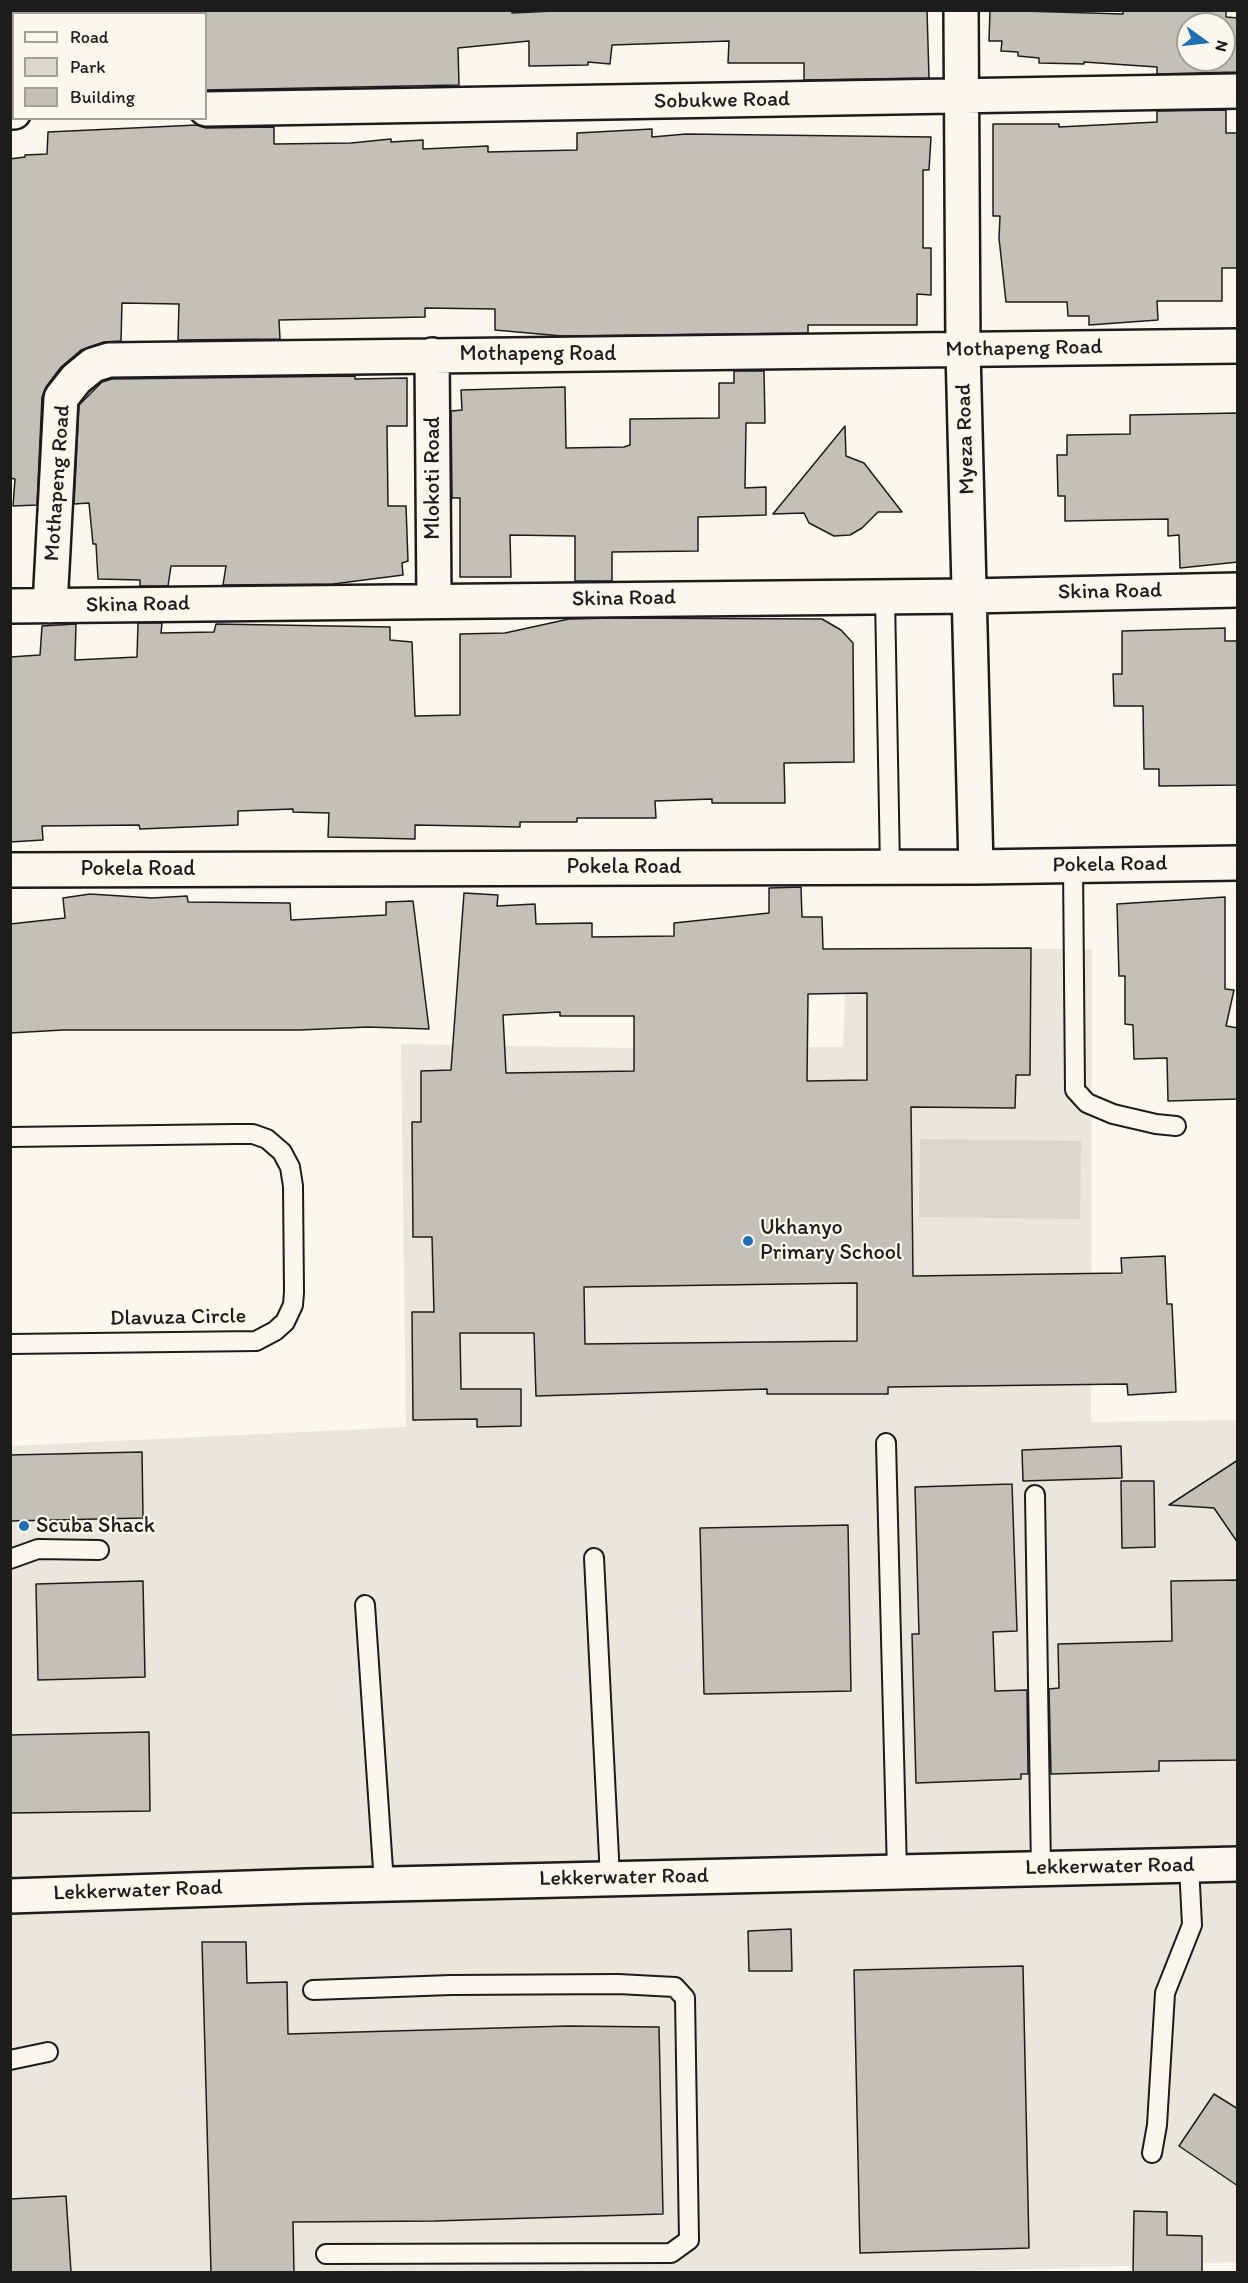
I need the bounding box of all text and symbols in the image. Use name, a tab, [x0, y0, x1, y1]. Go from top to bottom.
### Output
legend	[12, 12, 207, 120]
north arrow	[1176, 12, 1236, 72]
text: Road	[70, 26, 109, 48]
text: N	[1211, 39, 1233, 54]
text: Park	[70, 56, 105, 78]
text: Building	[70, 86, 135, 108]
street label: Sobukwe Road	[654, 87, 790, 115]
street label: Mothapeng Road	[945, 334, 1103, 364]
street label: Mothapeng Road	[460, 341, 616, 367]
street label: Myeza Road	[951, 383, 981, 495]
street label: Mothapeng Road	[39, 404, 77, 562]
street label: Mlokoti Road	[420, 416, 446, 540]
street label: Skina Road	[1058, 578, 1162, 606]
street label: Skina Road	[572, 585, 676, 613]
street label: Skina Road	[86, 591, 190, 619]
street label: Pokela Road	[1052, 851, 1168, 879]
street label: Pokela Road	[567, 854, 681, 880]
street label: Pokela Road	[81, 856, 195, 882]
place label: Ukhanyo Primary School	[760, 1215, 902, 1266]
marker: Ukhanyo Primary School	[741, 1234, 755, 1248]
street label: Dlavuza Circle	[110, 1304, 246, 1332]
place label: Scuba Shack	[36, 1513, 155, 1539]
marker: Scuba Shack	[17, 1519, 31, 1533]
street label: Lekkerwater Road	[1025, 1852, 1195, 1882]
street label: Lekkerwater Road	[539, 1863, 709, 1893]
street label: Lekkerwater Road	[53, 1875, 223, 1907]

